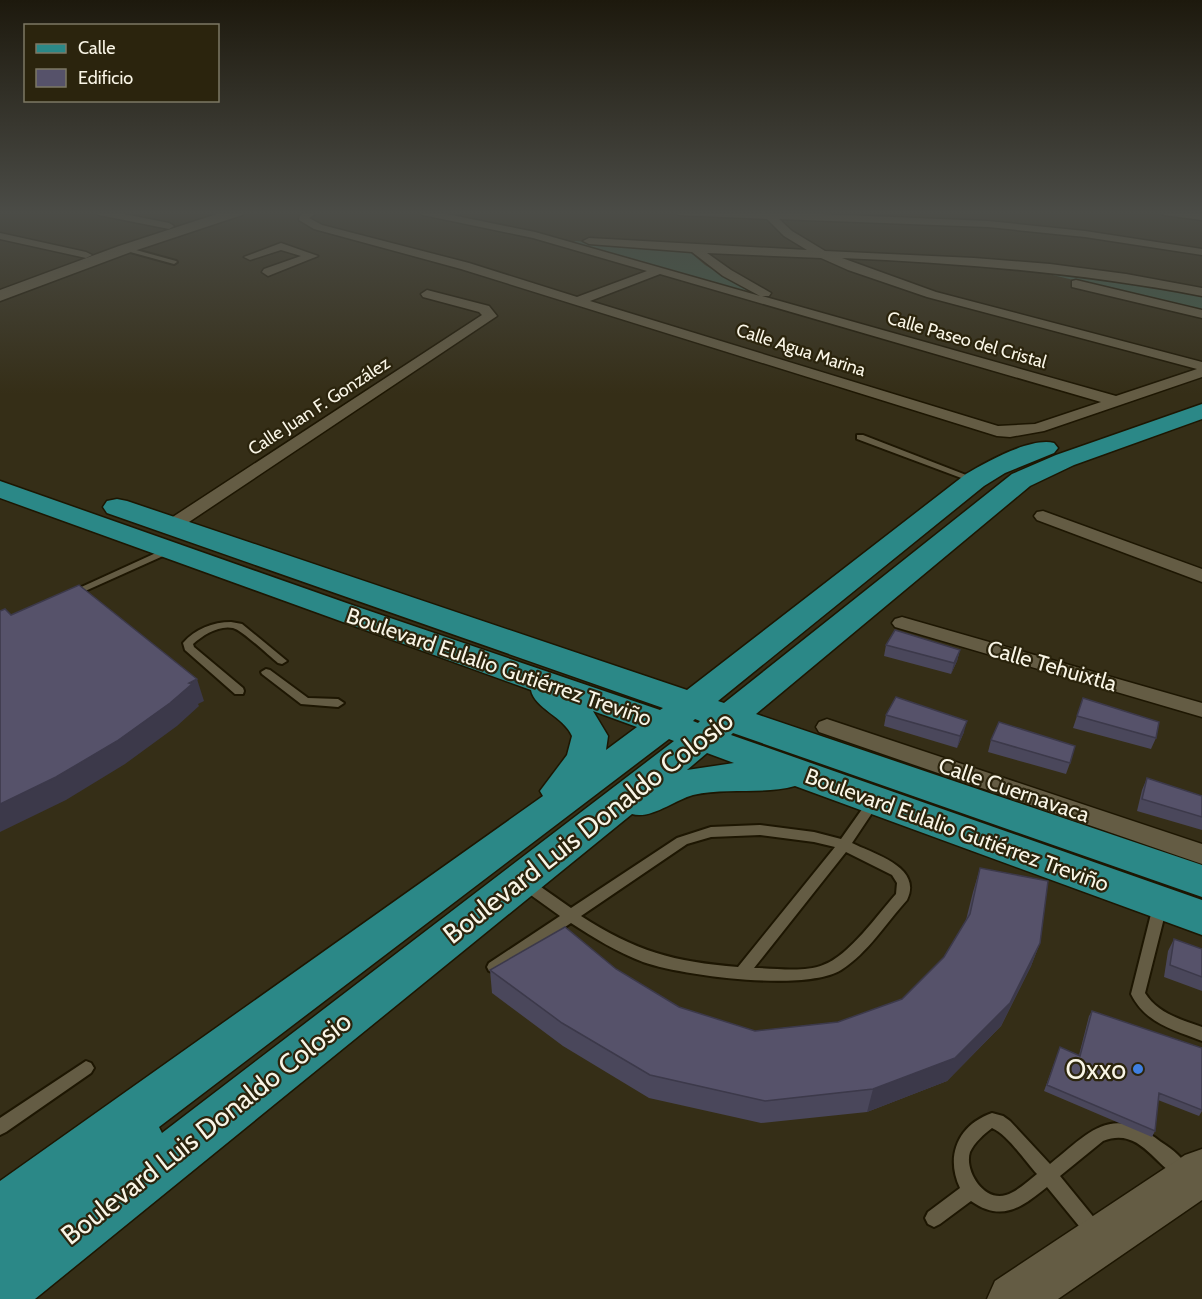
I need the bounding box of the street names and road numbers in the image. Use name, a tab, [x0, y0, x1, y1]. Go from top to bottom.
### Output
street label: Calle Paseo del Cristal	[885, 307, 1050, 374]
street label: Calle Agua Marina	[734, 319, 869, 381]
street label: Calle Juan F. González	[244, 352, 395, 460]
street label: Boulevard Eulalio Gutiérrez Treviño	[343, 602, 655, 732]
street label: Calle Tehuixtla	[984, 635, 1120, 698]
street label: Boulevard Luis Donaldo Colosio	[436, 703, 740, 951]
street label: Calle Cuernavaca	[935, 752, 1093, 829]
street label: Boulevard Eulalio Gutiérrez Treviño	[801, 762, 1113, 898]
street label: Boulevard Luis Donaldo Colosio	[54, 1004, 358, 1252]

